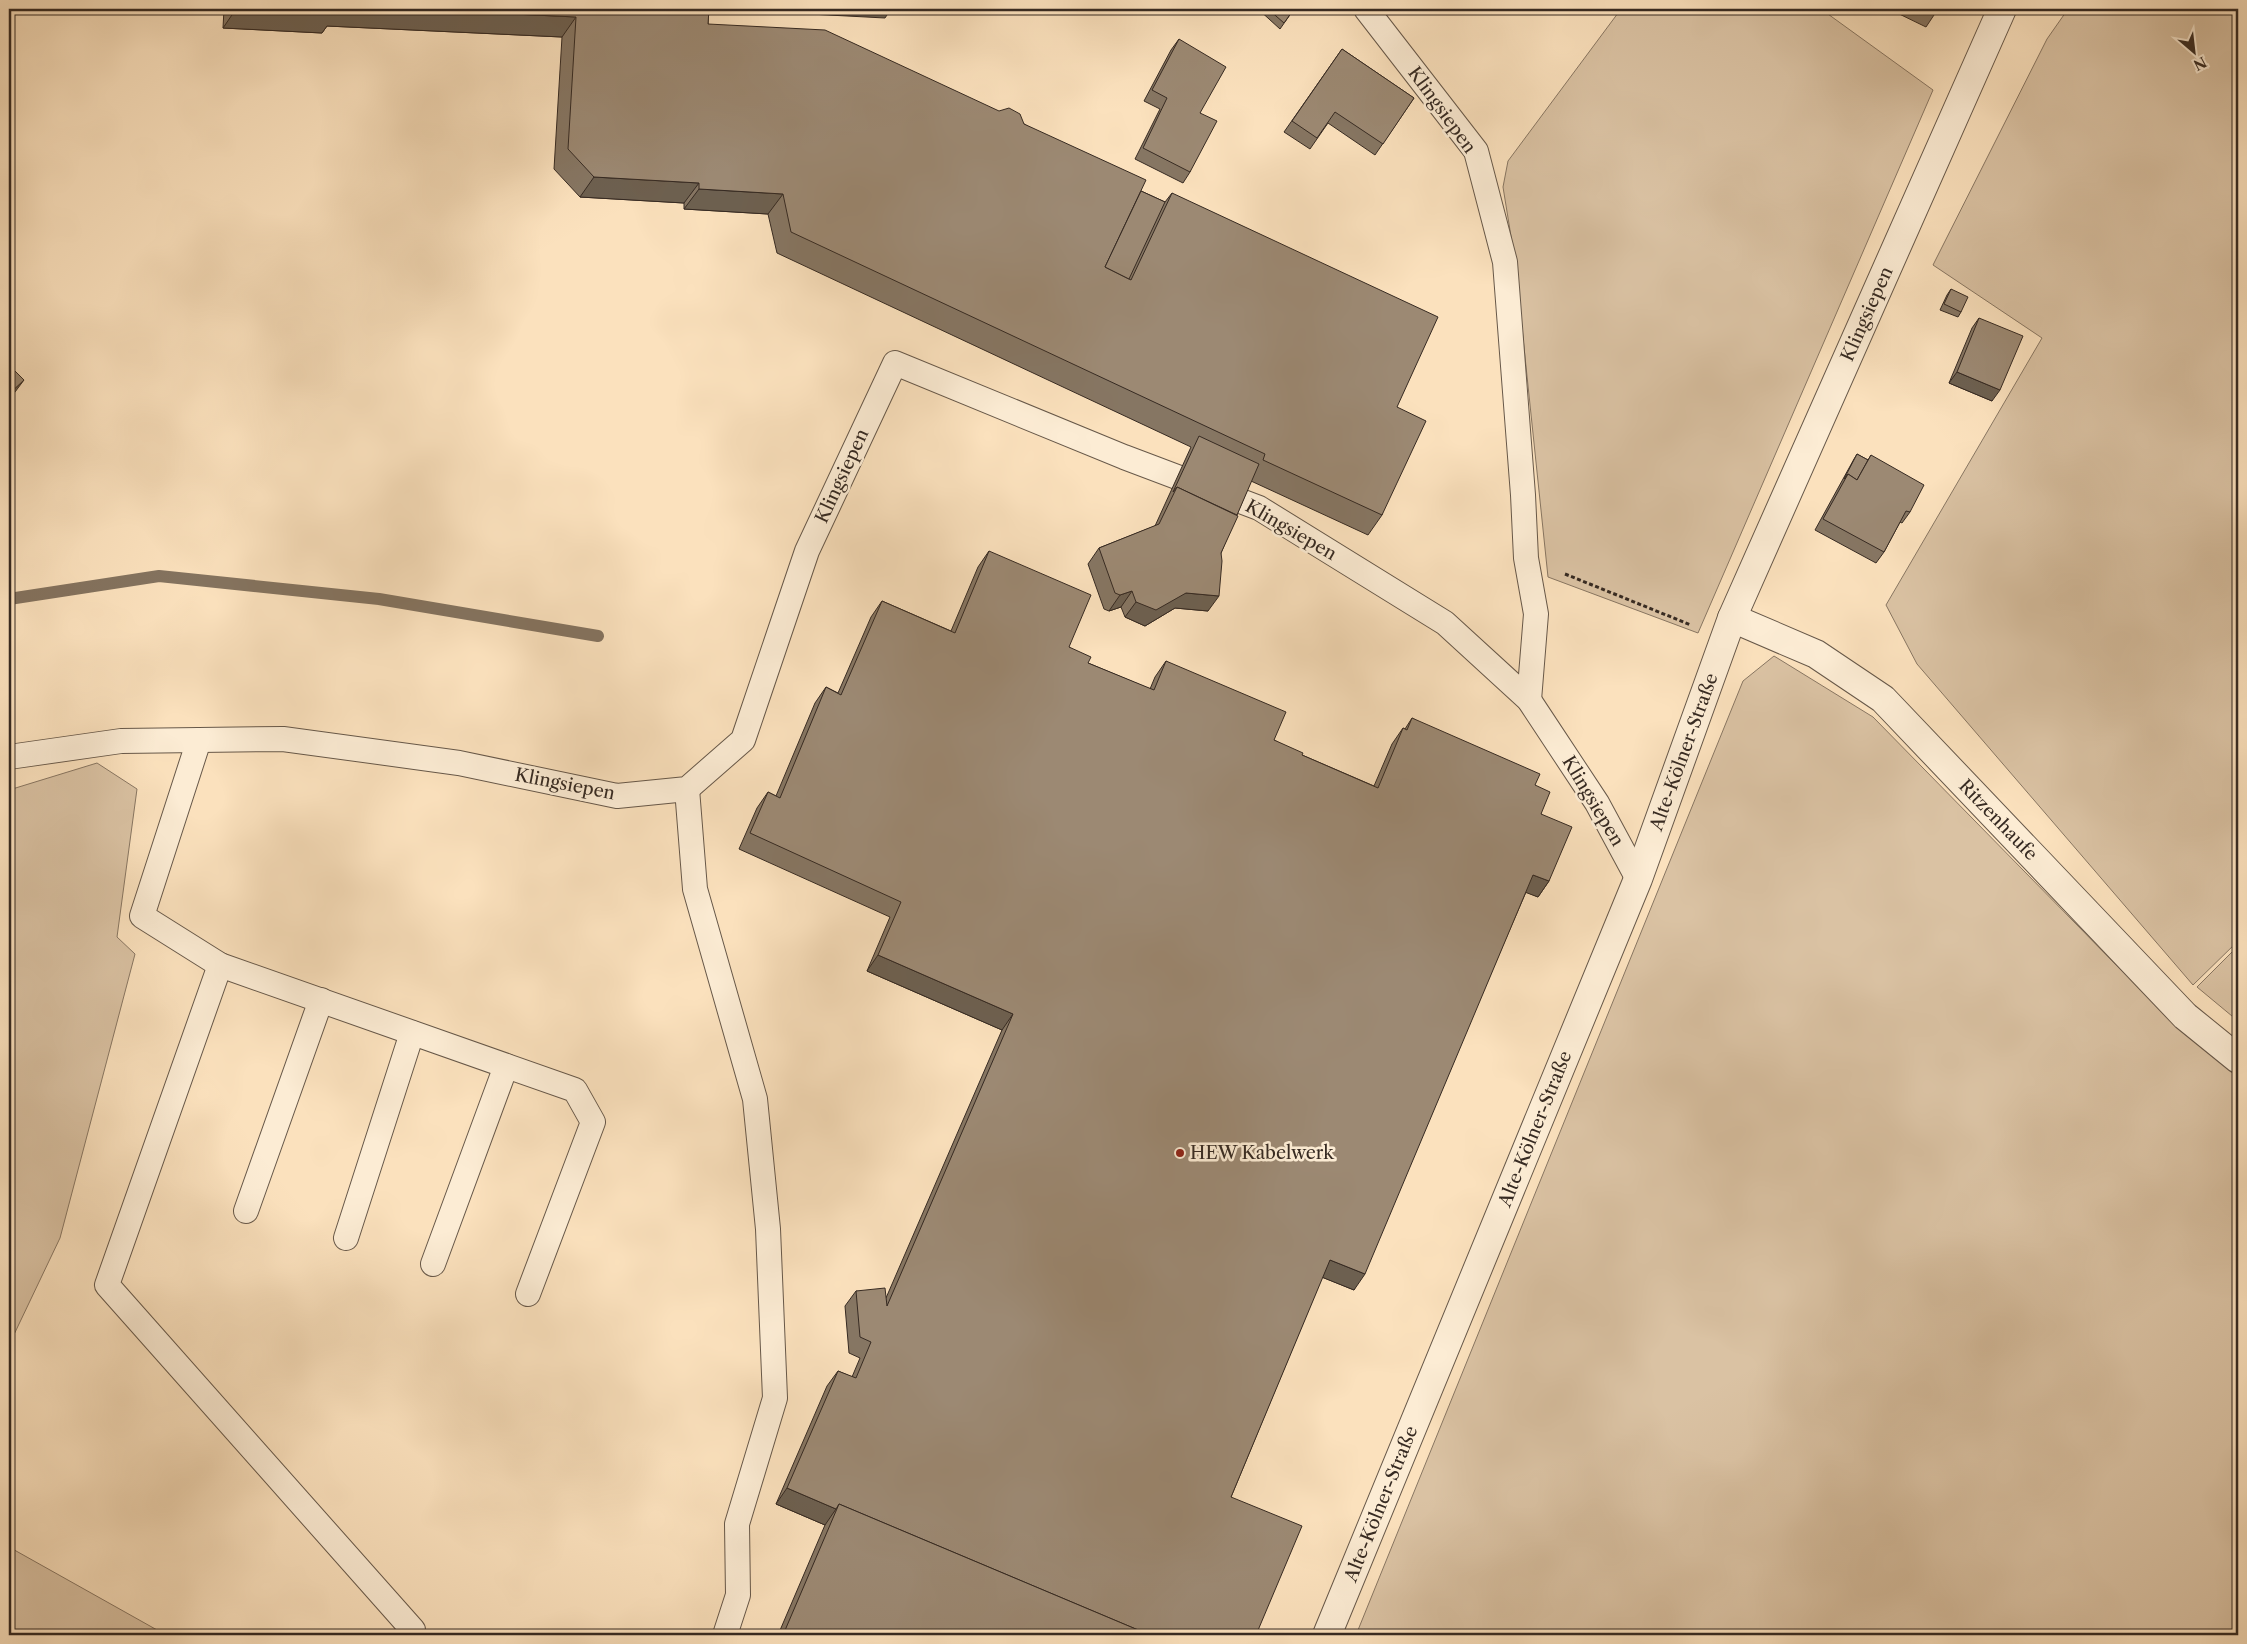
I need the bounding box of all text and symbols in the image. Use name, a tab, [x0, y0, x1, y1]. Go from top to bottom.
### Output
north arrow	[2170, 28, 2220, 78]
text: N	[2191, 53, 2210, 74]
street label: Klingsiepen	[1403, 62, 1481, 158]
street label: Klingsiepen	[1836, 263, 1898, 365]
street label: Klingsiepen	[811, 425, 873, 527]
street label: Klingsiepen	[1242, 495, 1340, 565]
street label: Alte-Kölner-Straße	[1645, 670, 1723, 835]
street label: Klingsiepen	[1557, 752, 1629, 850]
street label: Klingsiepen	[513, 764, 617, 804]
street label: Ritzenhaufe	[1954, 775, 2042, 865]
street label: Alte-Kölner-Straße	[1493, 1048, 1576, 1211]
place label: HEW Kabelwerk	[1190, 1142, 1335, 1164]
marker: HEW Kabelwerk	[1174, 1147, 1186, 1159]
street label: Alte-Kölner-Straße	[1339, 1423, 1422, 1586]

